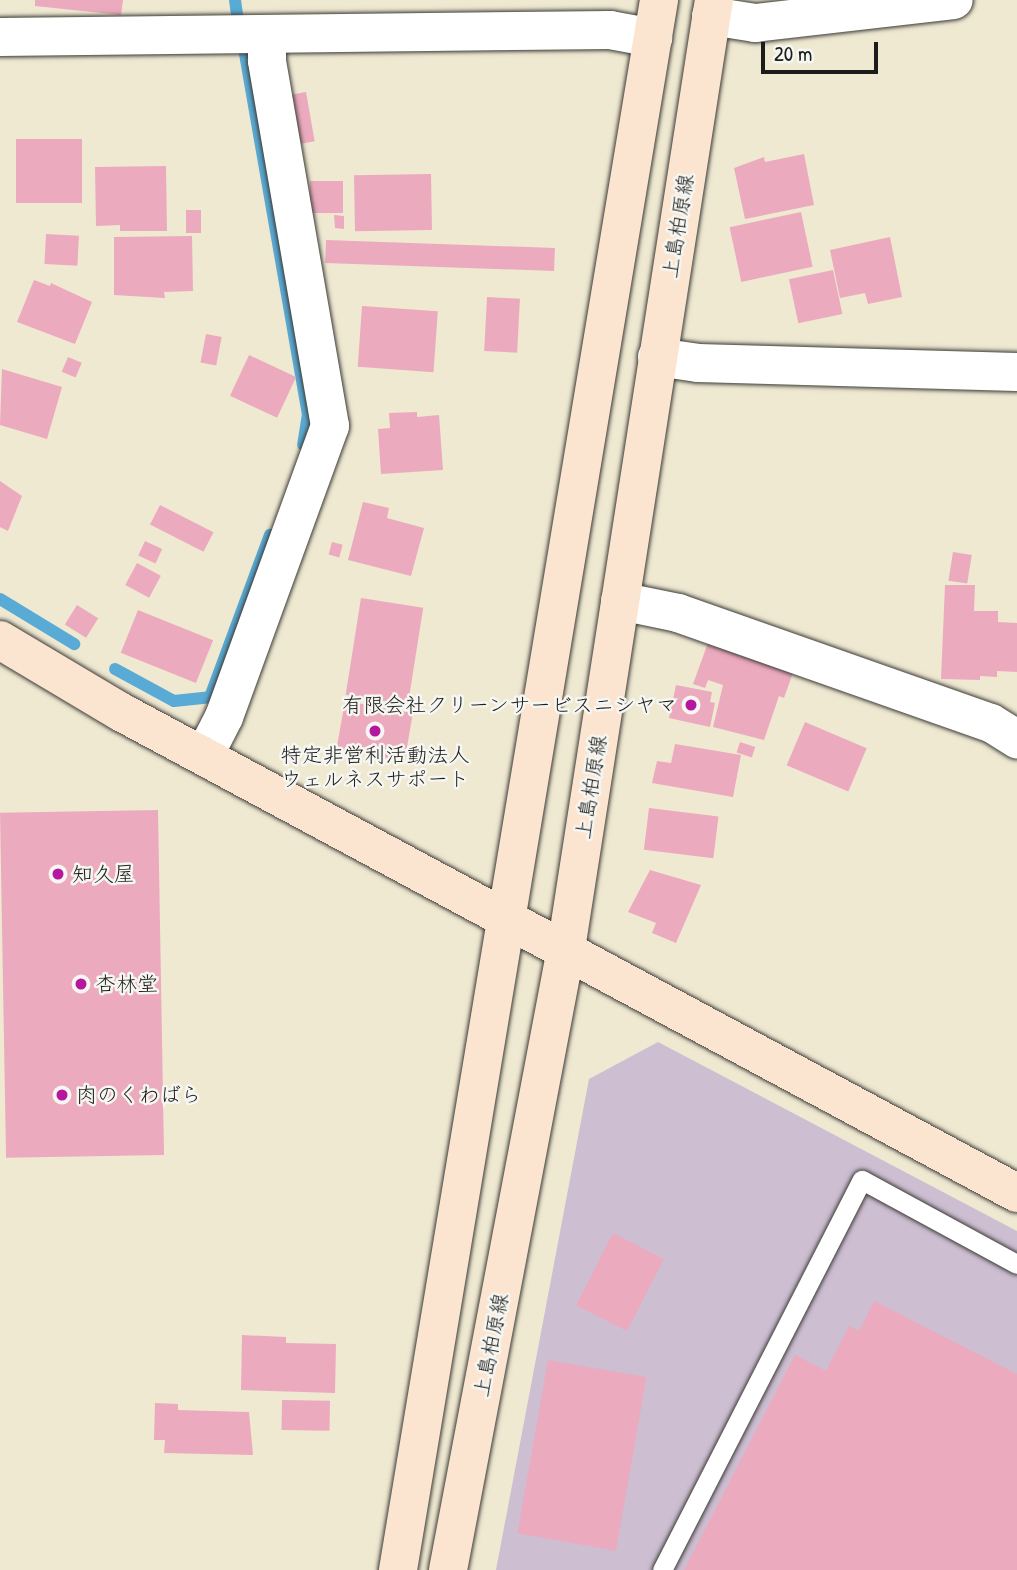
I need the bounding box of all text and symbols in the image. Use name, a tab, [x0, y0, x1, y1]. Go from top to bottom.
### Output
scale bar	[765, 28, 882, 72]
text: 20 m	[774, 39, 812, 68]
street label: 上島柏原線	[657, 172, 699, 280]
place label: 有限会社クリーンサービスニシヤマ	[341, 692, 677, 718]
marker: 有限会社クリーンサービスニシヤマ	[683, 697, 699, 713]
marker: 特定非営利活動法人 ウェルネスサポート	[367, 723, 383, 739]
street label: 上島柏原線	[570, 733, 612, 841]
place label: 特定非営利活動法人 ウェルネスサポート	[281, 742, 469, 792]
place label: 知久屋	[72, 861, 135, 887]
marker: 知久屋	[50, 866, 66, 882]
place label: 杏林堂	[95, 971, 158, 997]
marker: 杏林堂	[73, 976, 89, 992]
place label: 肉のくわばら	[76, 1082, 202, 1108]
marker: 肉のくわばら	[54, 1087, 70, 1103]
street label: 上島柏原線	[469, 1291, 513, 1399]

